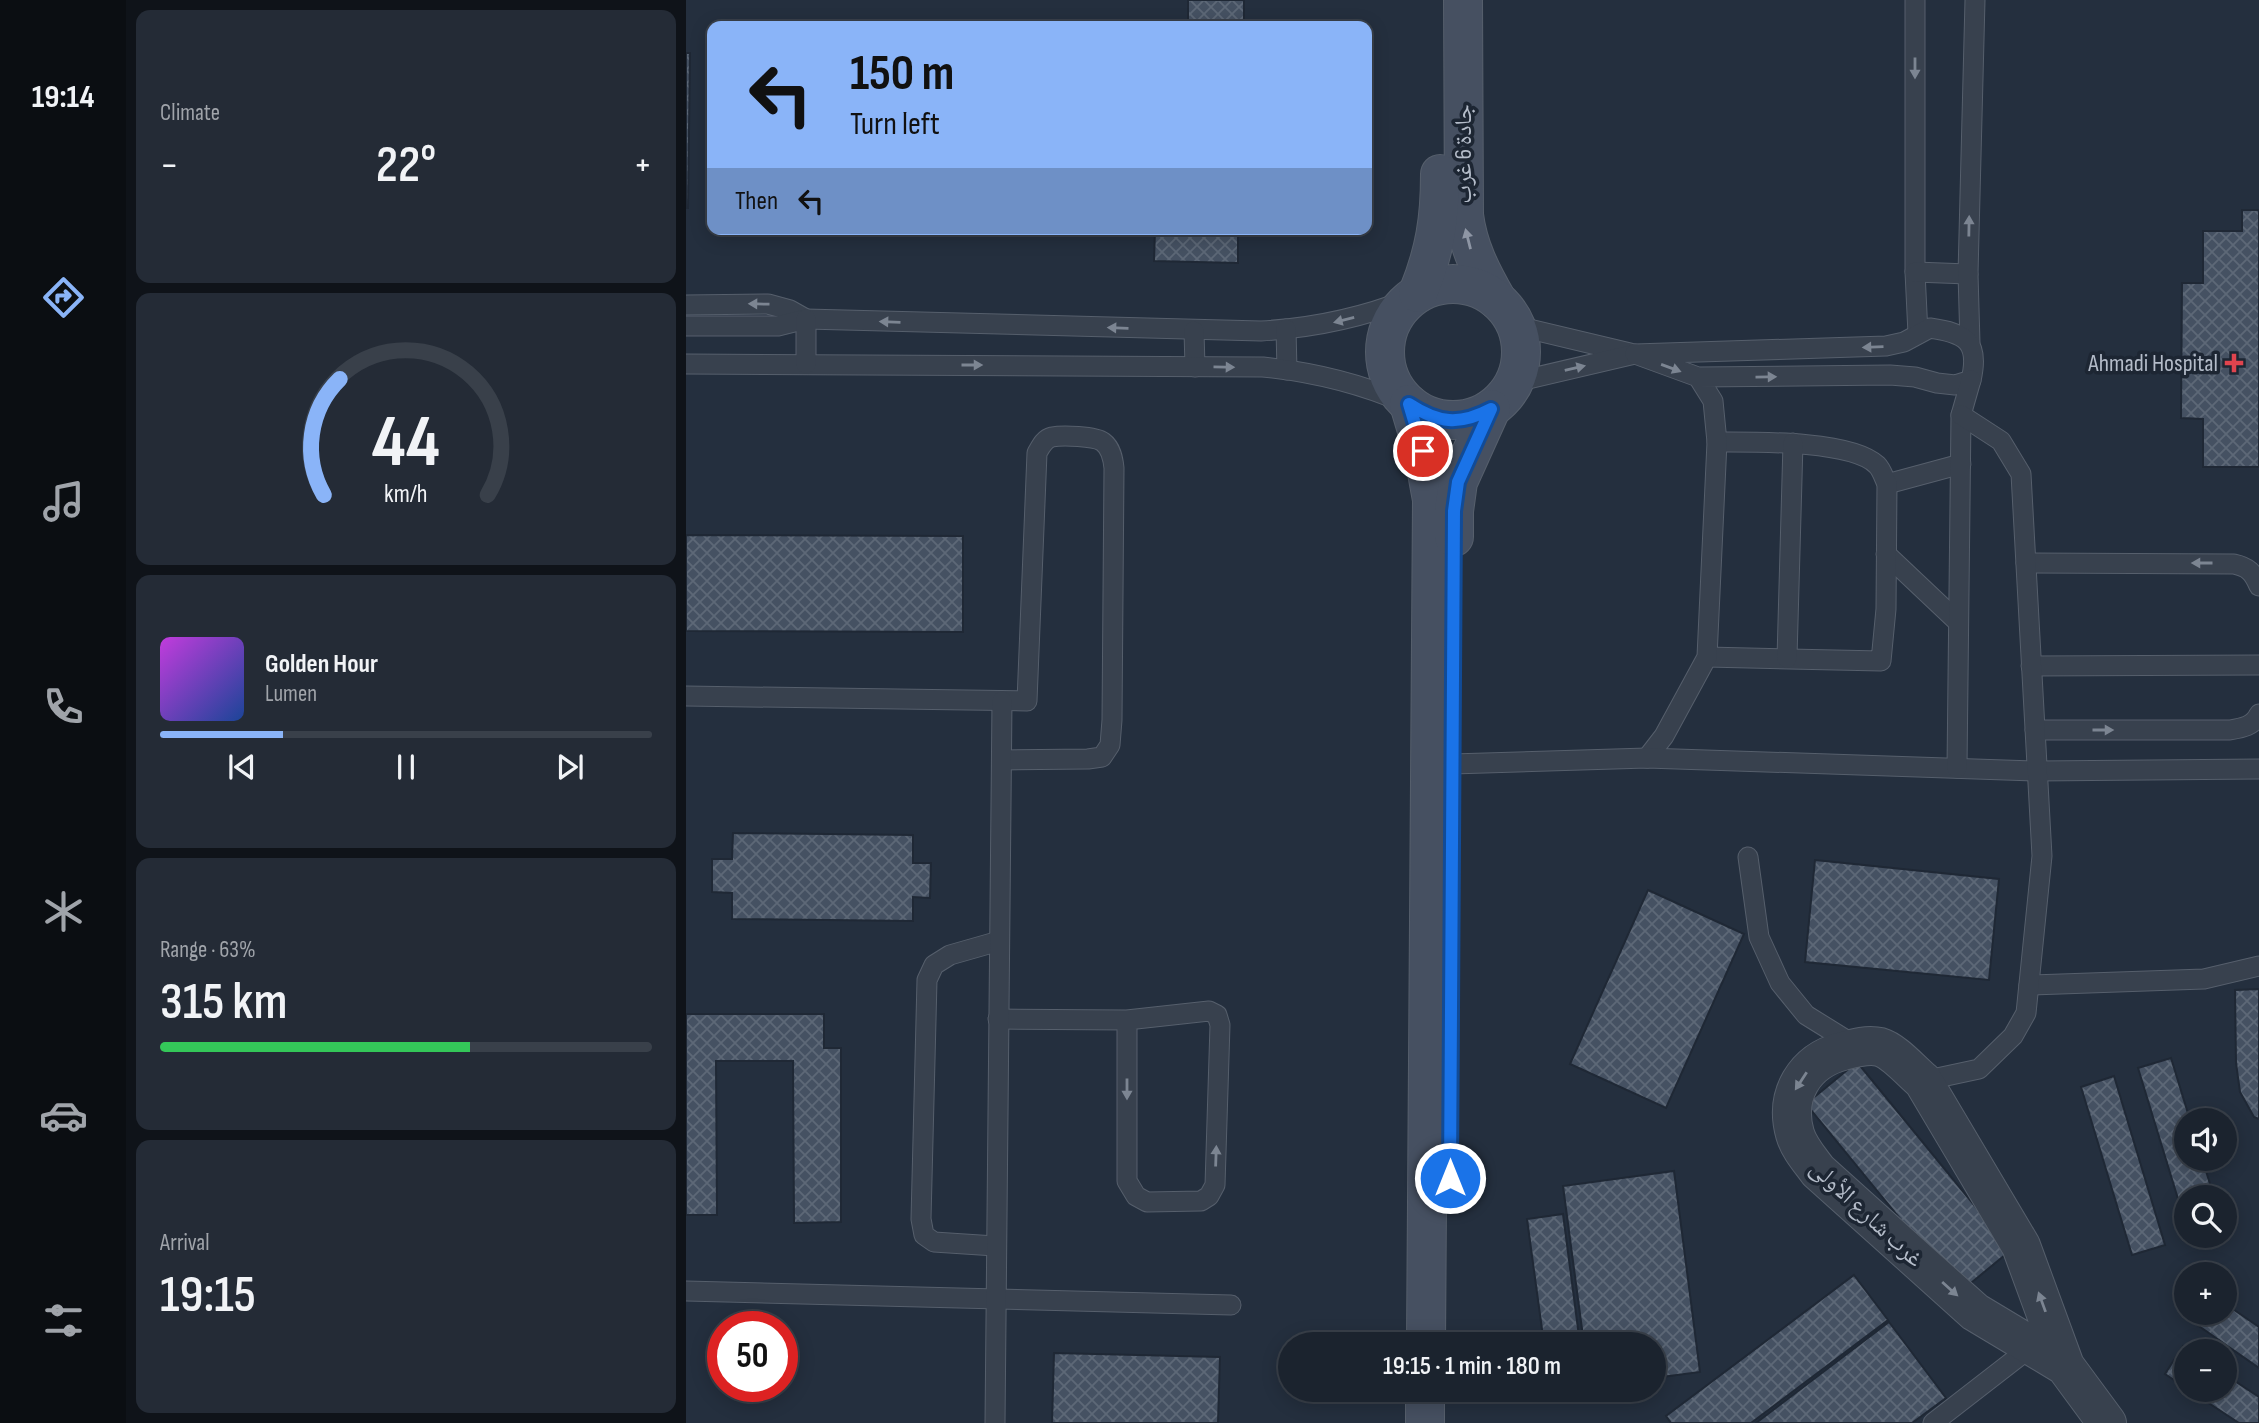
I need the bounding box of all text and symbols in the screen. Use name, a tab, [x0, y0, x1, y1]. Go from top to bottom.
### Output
text: 150 m	[850, 45, 954, 104]
icon: left	[735, 49, 826, 140]
one-way arrow	[1909, 57, 1921, 79]
text: 19:14	[32, 78, 94, 117]
text: Climate	[160, 99, 220, 127]
street label: جادة 6 غرب	[1449, 104, 1478, 204]
text: Turn left	[850, 105, 940, 144]
text: 22°	[376, 134, 436, 197]
text: −	[160, 143, 179, 188]
text: +	[633, 143, 652, 188]
icon: left	[792, 182, 830, 220]
text: Then	[735, 186, 778, 217]
one-way arrow	[1964, 215, 1975, 237]
one-way arrow	[1462, 227, 1473, 249]
icon: directions	[39, 273, 88, 322]
one-way arrow	[747, 298, 769, 310]
one-way arrow	[1333, 315, 1355, 326]
one-way arrow	[879, 316, 901, 327]
one-way arrow	[1106, 323, 1128, 334]
one-way arrow	[1861, 341, 1883, 352]
place label: Ahmadi Hospital	[2087, 349, 2218, 378]
marker: Ahmadi Hospital	[2224, 353, 2244, 373]
one-way arrow	[961, 359, 983, 371]
one-way arrow	[1213, 361, 1235, 373]
one-way arrow	[1660, 362, 1681, 373]
one-way arrow	[1564, 363, 1586, 374]
one-way arrow	[1756, 371, 1778, 382]
text: 44	[372, 399, 440, 487]
pin	[1393, 421, 1453, 481]
icon: arrive	[1404, 432, 1442, 470]
icon: music	[39, 477, 88, 526]
text: km/h	[384, 479, 428, 510]
one-way arrow	[2191, 558, 2213, 569]
text: Golden Hour	[265, 649, 378, 680]
text: Lumen	[265, 680, 317, 708]
icon: phone	[39, 682, 88, 731]
one-way arrow	[2092, 724, 2114, 736]
icon: previous	[223, 748, 261, 786]
icon: pause	[387, 748, 425, 786]
icon: next	[551, 748, 589, 786]
icon: climate	[39, 887, 88, 936]
text: Range · 63%	[160, 936, 256, 964]
text: 315 km	[160, 971, 287, 1034]
one-way arrow	[1794, 1072, 1808, 1090]
one-way arrow	[1121, 1078, 1133, 1100]
icon: car	[39, 1091, 88, 1140]
map controls	[2174, 1108, 2237, 1402]
button: sound	[2174, 1108, 2237, 1171]
position arrow	[1413, 1141, 1487, 1215]
one-way arrow	[1211, 1145, 1222, 1167]
street label: غرب شارع الأولى	[1804, 1153, 1929, 1273]
button: search	[2174, 1185, 2237, 1248]
text: Arrival	[160, 1229, 209, 1257]
button: +	[2174, 1262, 2237, 1325]
text: 19:15	[160, 1264, 256, 1327]
one-way arrow	[1941, 1281, 1958, 1297]
one-way arrow	[2036, 1291, 2047, 1312]
icon: filters	[39, 1296, 88, 1345]
speed limit sign: 50	[707, 1311, 798, 1402]
button: −	[2174, 1339, 2237, 1402]
text: 19:15 · 1 min · 180 m	[1383, 1351, 1561, 1382]

